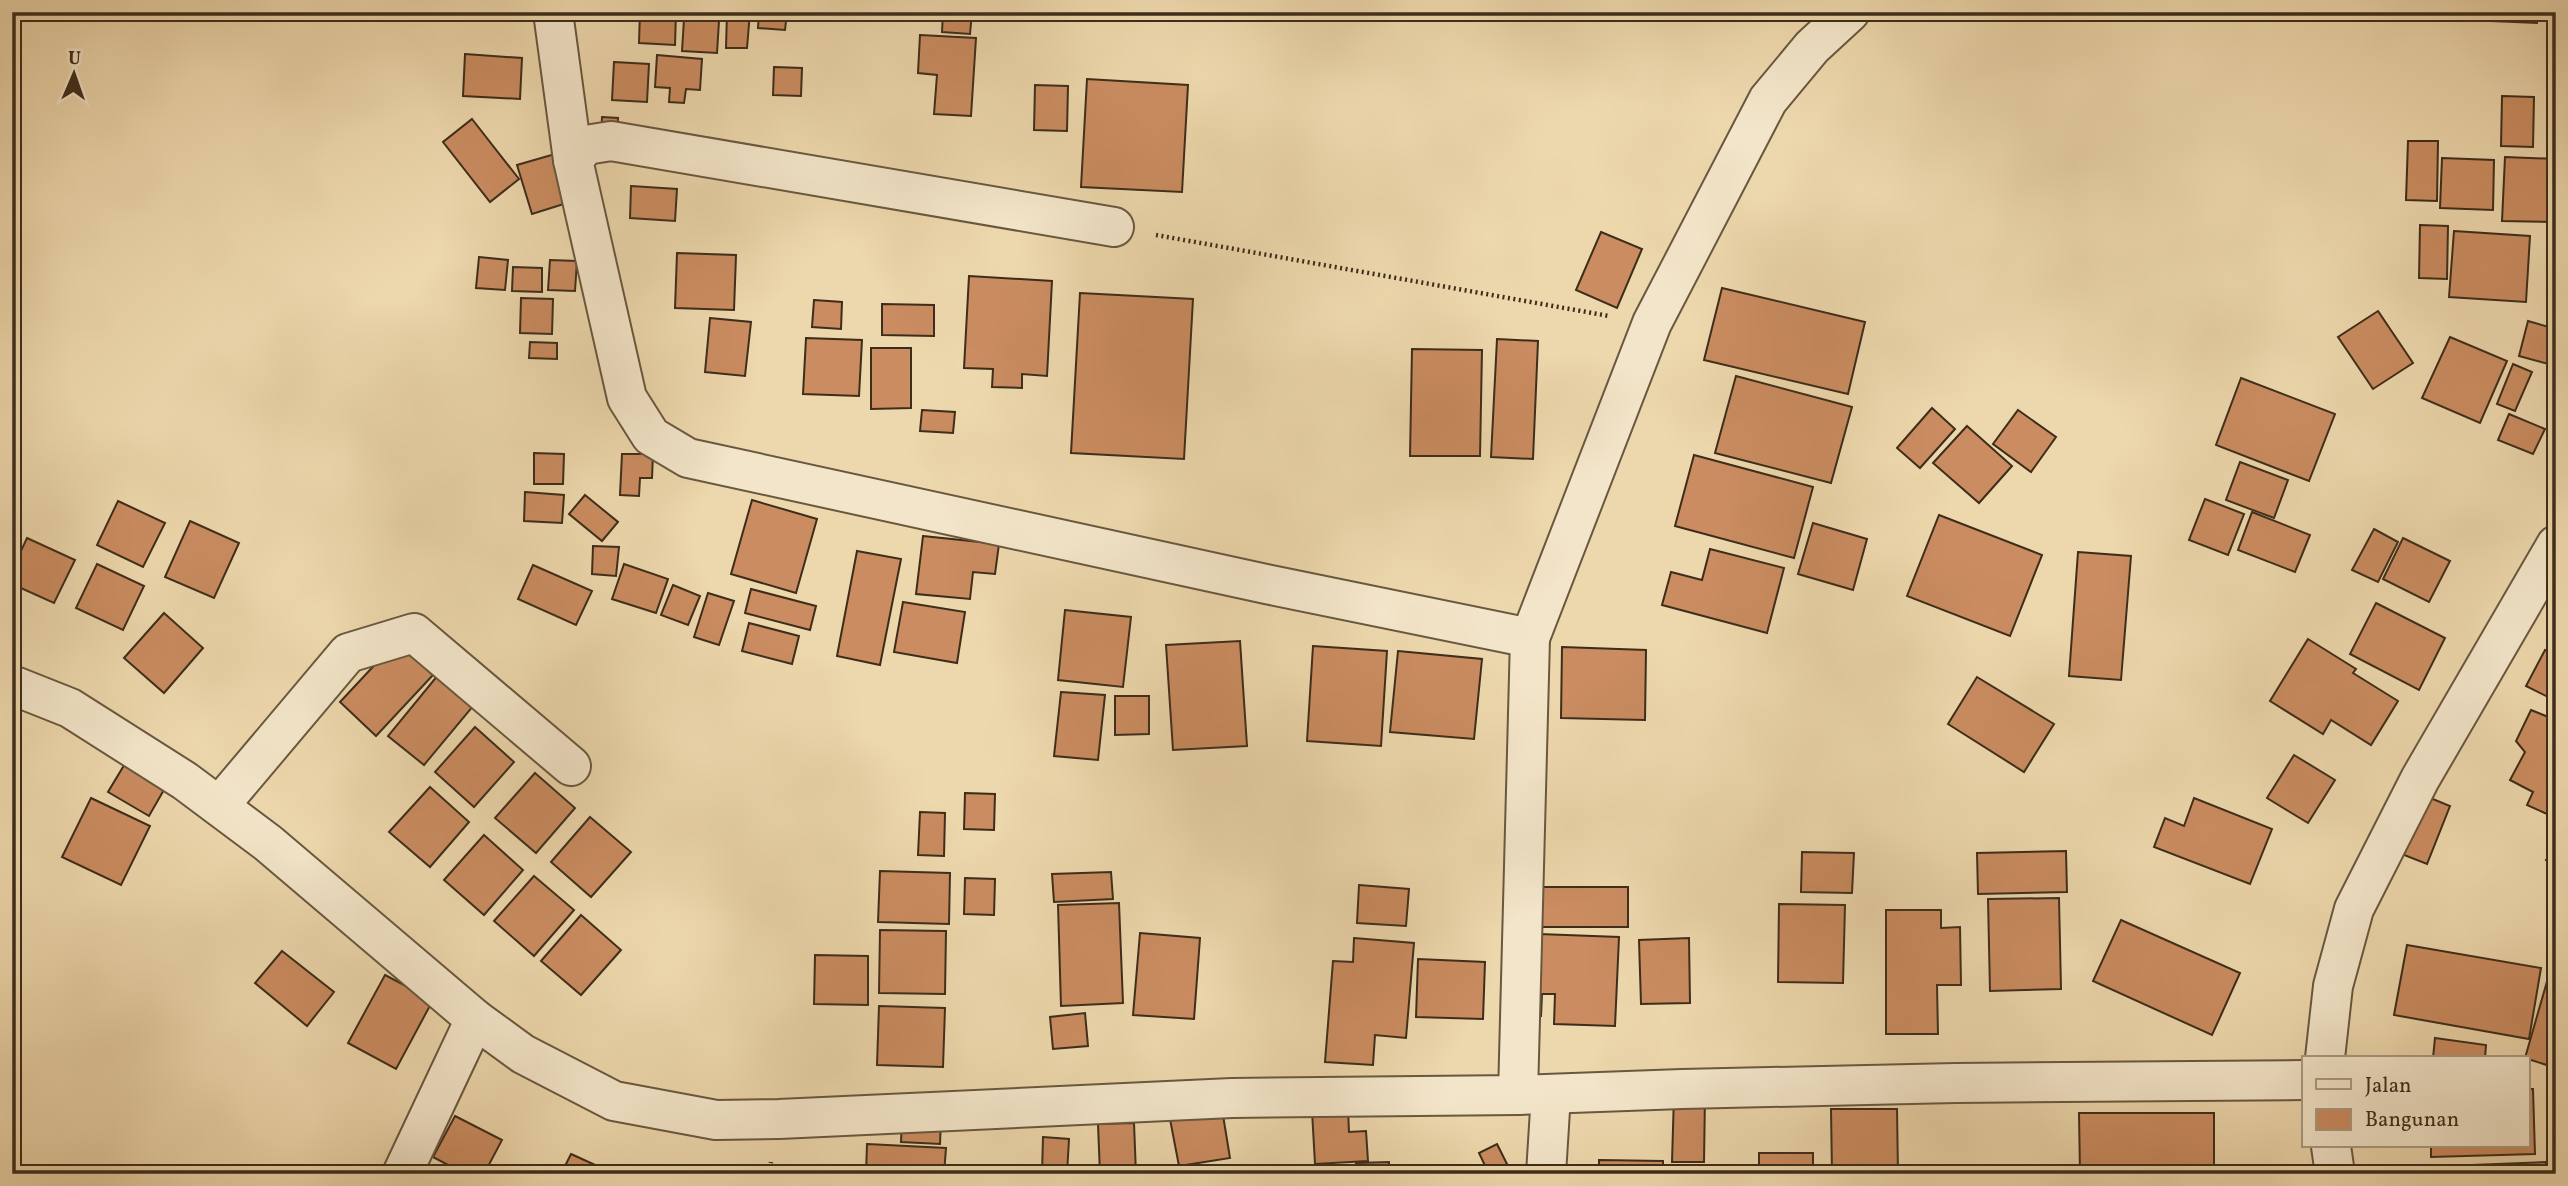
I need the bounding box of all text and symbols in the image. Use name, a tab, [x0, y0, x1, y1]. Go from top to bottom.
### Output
north arrow	[38, 38, 108, 108]
text: U	[68, 46, 81, 72]
legend	[2302, 1056, 2530, 1148]
text: Jalan	[2365, 1072, 2412, 1101]
text: Bangunan	[2365, 1106, 2459, 1135]

